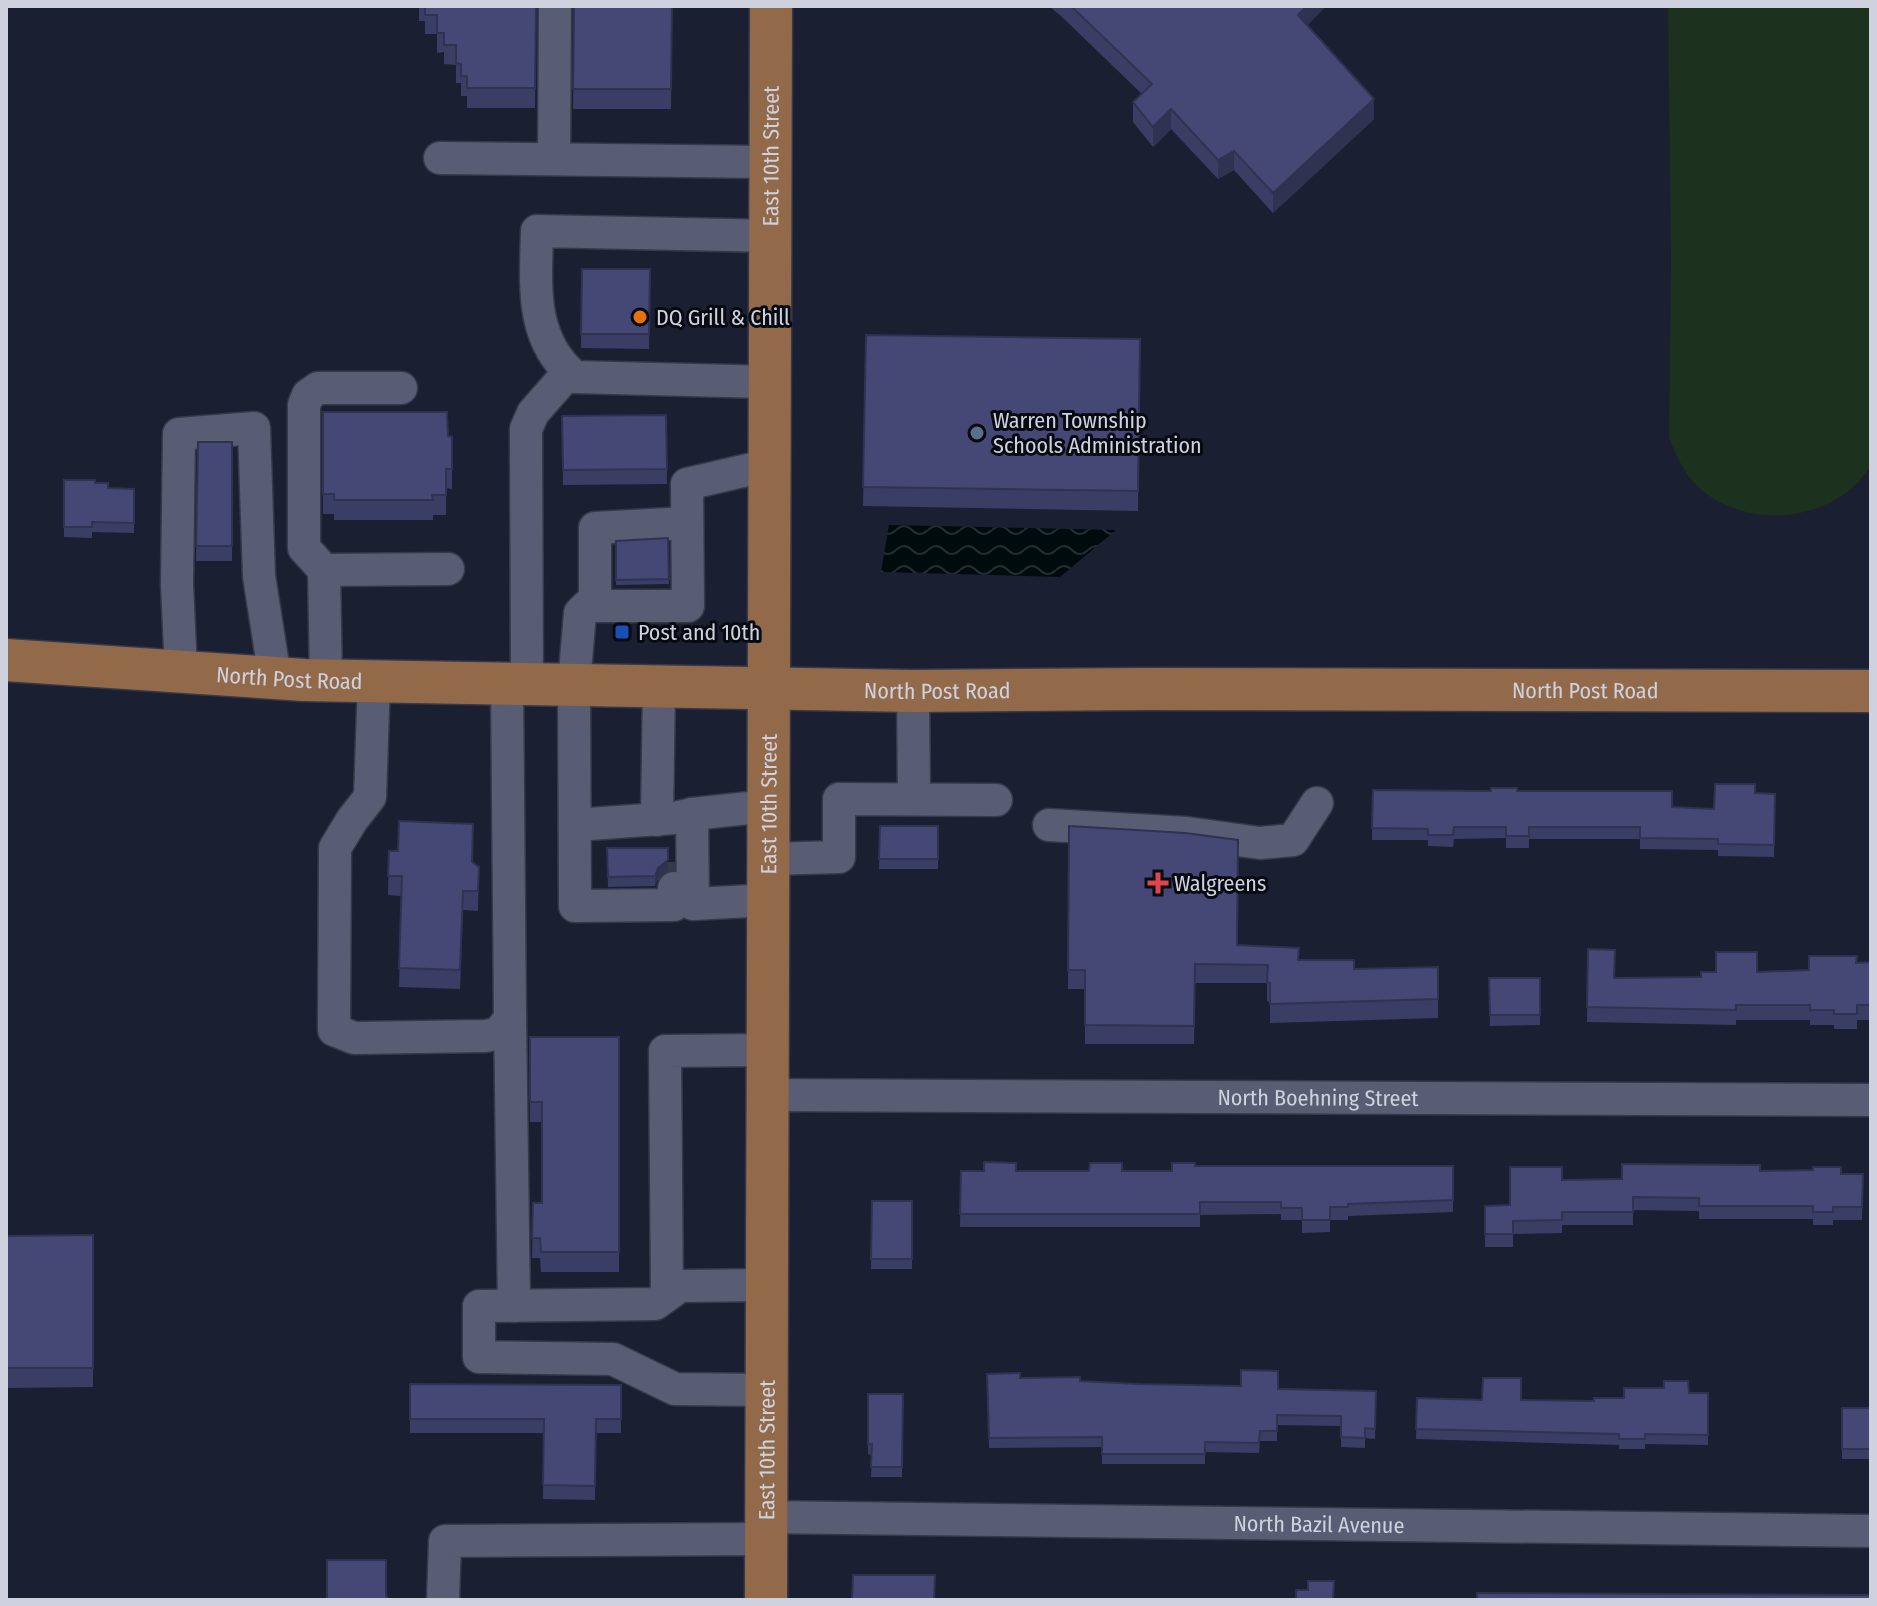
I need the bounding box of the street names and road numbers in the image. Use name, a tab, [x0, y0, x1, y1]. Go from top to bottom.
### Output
street label: East 10th Street	[757, 85, 785, 226]
street label: North Post Road	[215, 661, 363, 695]
street label: North Post Road	[864, 677, 1011, 705]
street label: North Post Road	[1512, 677, 1658, 704]
street label: East 10th Street	[755, 733, 783, 874]
street label: North Boehning Street	[1217, 1084, 1419, 1112]
street label: East 10th Street	[753, 1379, 781, 1520]
street label: North Bazil Avenue	[1233, 1510, 1405, 1539]

